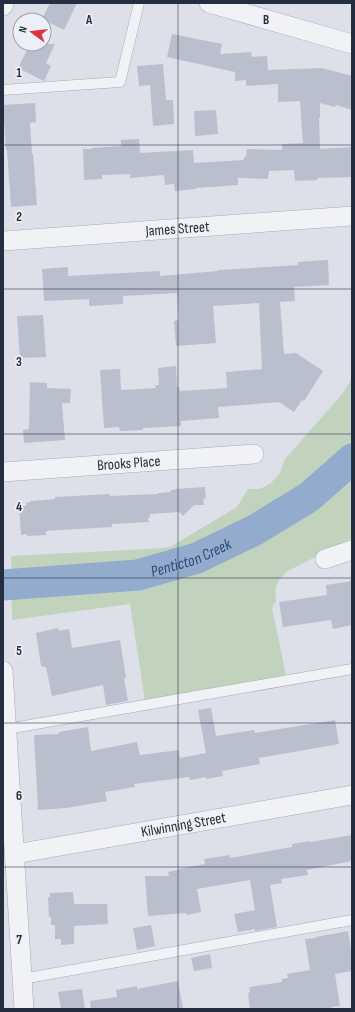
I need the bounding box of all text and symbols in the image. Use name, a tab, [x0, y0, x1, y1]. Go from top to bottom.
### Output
north arrow	[12, 12, 52, 52]
text: A	[85, 12, 93, 28]
text: B	[263, 12, 269, 28]
text: N	[16, 25, 30, 34]
text: 1	[16, 65, 22, 81]
text: 2	[16, 209, 22, 225]
street label: James Street	[144, 217, 211, 241]
text: 3	[16, 354, 22, 370]
street label: Brooks Place	[96, 452, 161, 475]
text: 4	[16, 499, 22, 515]
water label: Penticton Creek	[149, 535, 235, 582]
text: 5	[16, 643, 22, 659]
text: 6	[16, 788, 22, 804]
street label: Kilwinning Street	[140, 808, 228, 842]
text: 7	[16, 932, 22, 948]

